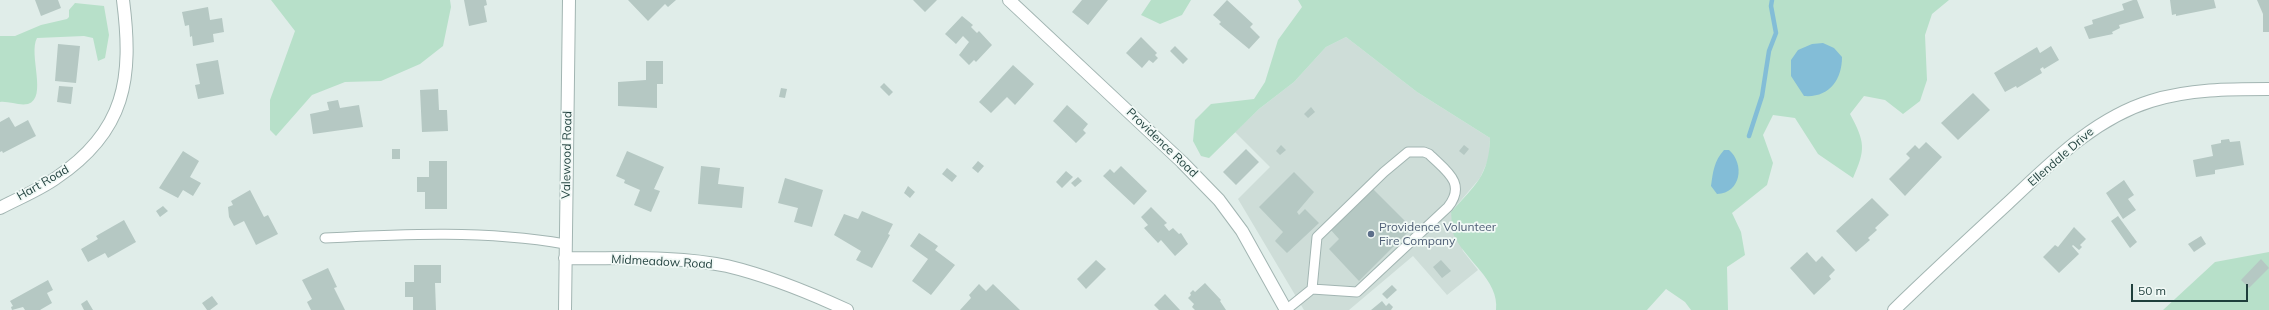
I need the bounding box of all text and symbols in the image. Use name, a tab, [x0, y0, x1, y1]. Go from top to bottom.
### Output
street label: Providence Road	[1123, 105, 1201, 181]
street label: Valewood Road	[559, 111, 575, 199]
street label: Ellendale Drive	[2025, 125, 2097, 189]
street label: Hart Road	[14, 162, 72, 204]
place label: Providence Volunteer Fire Company	[1379, 220, 1496, 248]
marker: Providence Volunteer Fire Company	[1366, 229, 1376, 239]
street label: Midmeadow Road	[611, 252, 713, 272]
scale bar	[2133, 276, 2250, 302]
text: 50 m	[2138, 283, 2166, 298]

